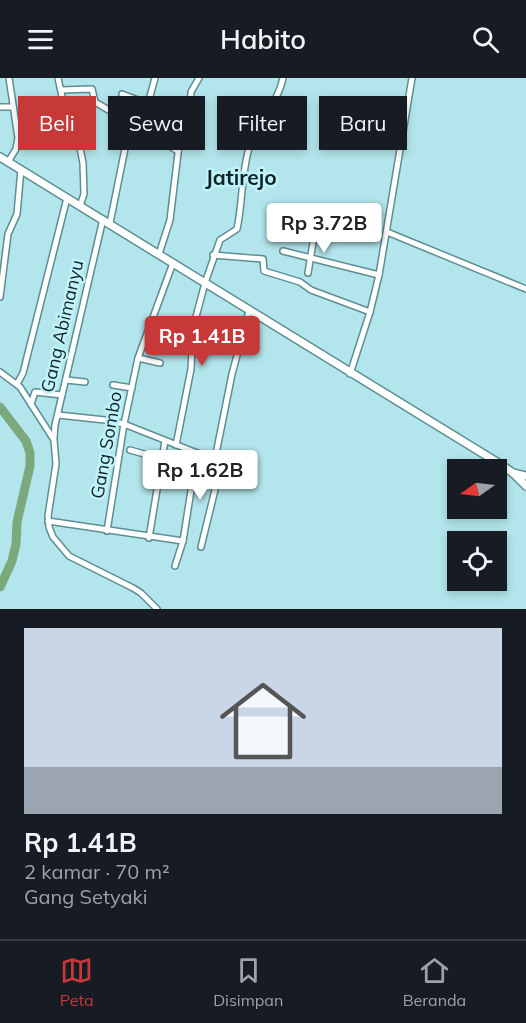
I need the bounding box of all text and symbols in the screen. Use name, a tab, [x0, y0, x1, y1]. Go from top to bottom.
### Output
text: Habito	[220, 22, 306, 56]
icon: menu	[24, 23, 57, 56]
icon: search	[469, 23, 502, 56]
chip: Beli	[18, 96, 96, 150]
chip: Sewa	[108, 96, 205, 150]
chip: Filter	[217, 96, 307, 150]
chip: Baru	[319, 96, 407, 150]
district label: Jatirejo	[205, 164, 277, 190]
pin: Rp 3.72B	[262, 203, 386, 254]
text: Rp 3.72B	[281, 210, 367, 235]
street label: Gang Abimanyu	[36, 257, 88, 395]
pin: Rp 1.41B	[140, 316, 264, 367]
text: Rp 1.41B	[159, 323, 245, 348]
street label: Gang Sombo	[85, 390, 127, 500]
pin: Rp 1.62B	[138, 450, 262, 501]
text: Rp 1.62B	[157, 457, 243, 482]
north arrow	[447, 459, 507, 519]
map controls	[447, 459, 507, 591]
button: locate	[447, 531, 507, 591]
icon: home	[209, 667, 317, 775]
text: Rp 1.41B	[24, 826, 137, 859]
text: 2 kamar · 70 m²	[24, 859, 170, 884]
text: Gang Setyaki	[24, 884, 148, 909]
tab: Peta	[60, 954, 94, 1010]
tab: Disimpan	[213, 954, 283, 1010]
tab: Beranda	[403, 954, 466, 1010]

